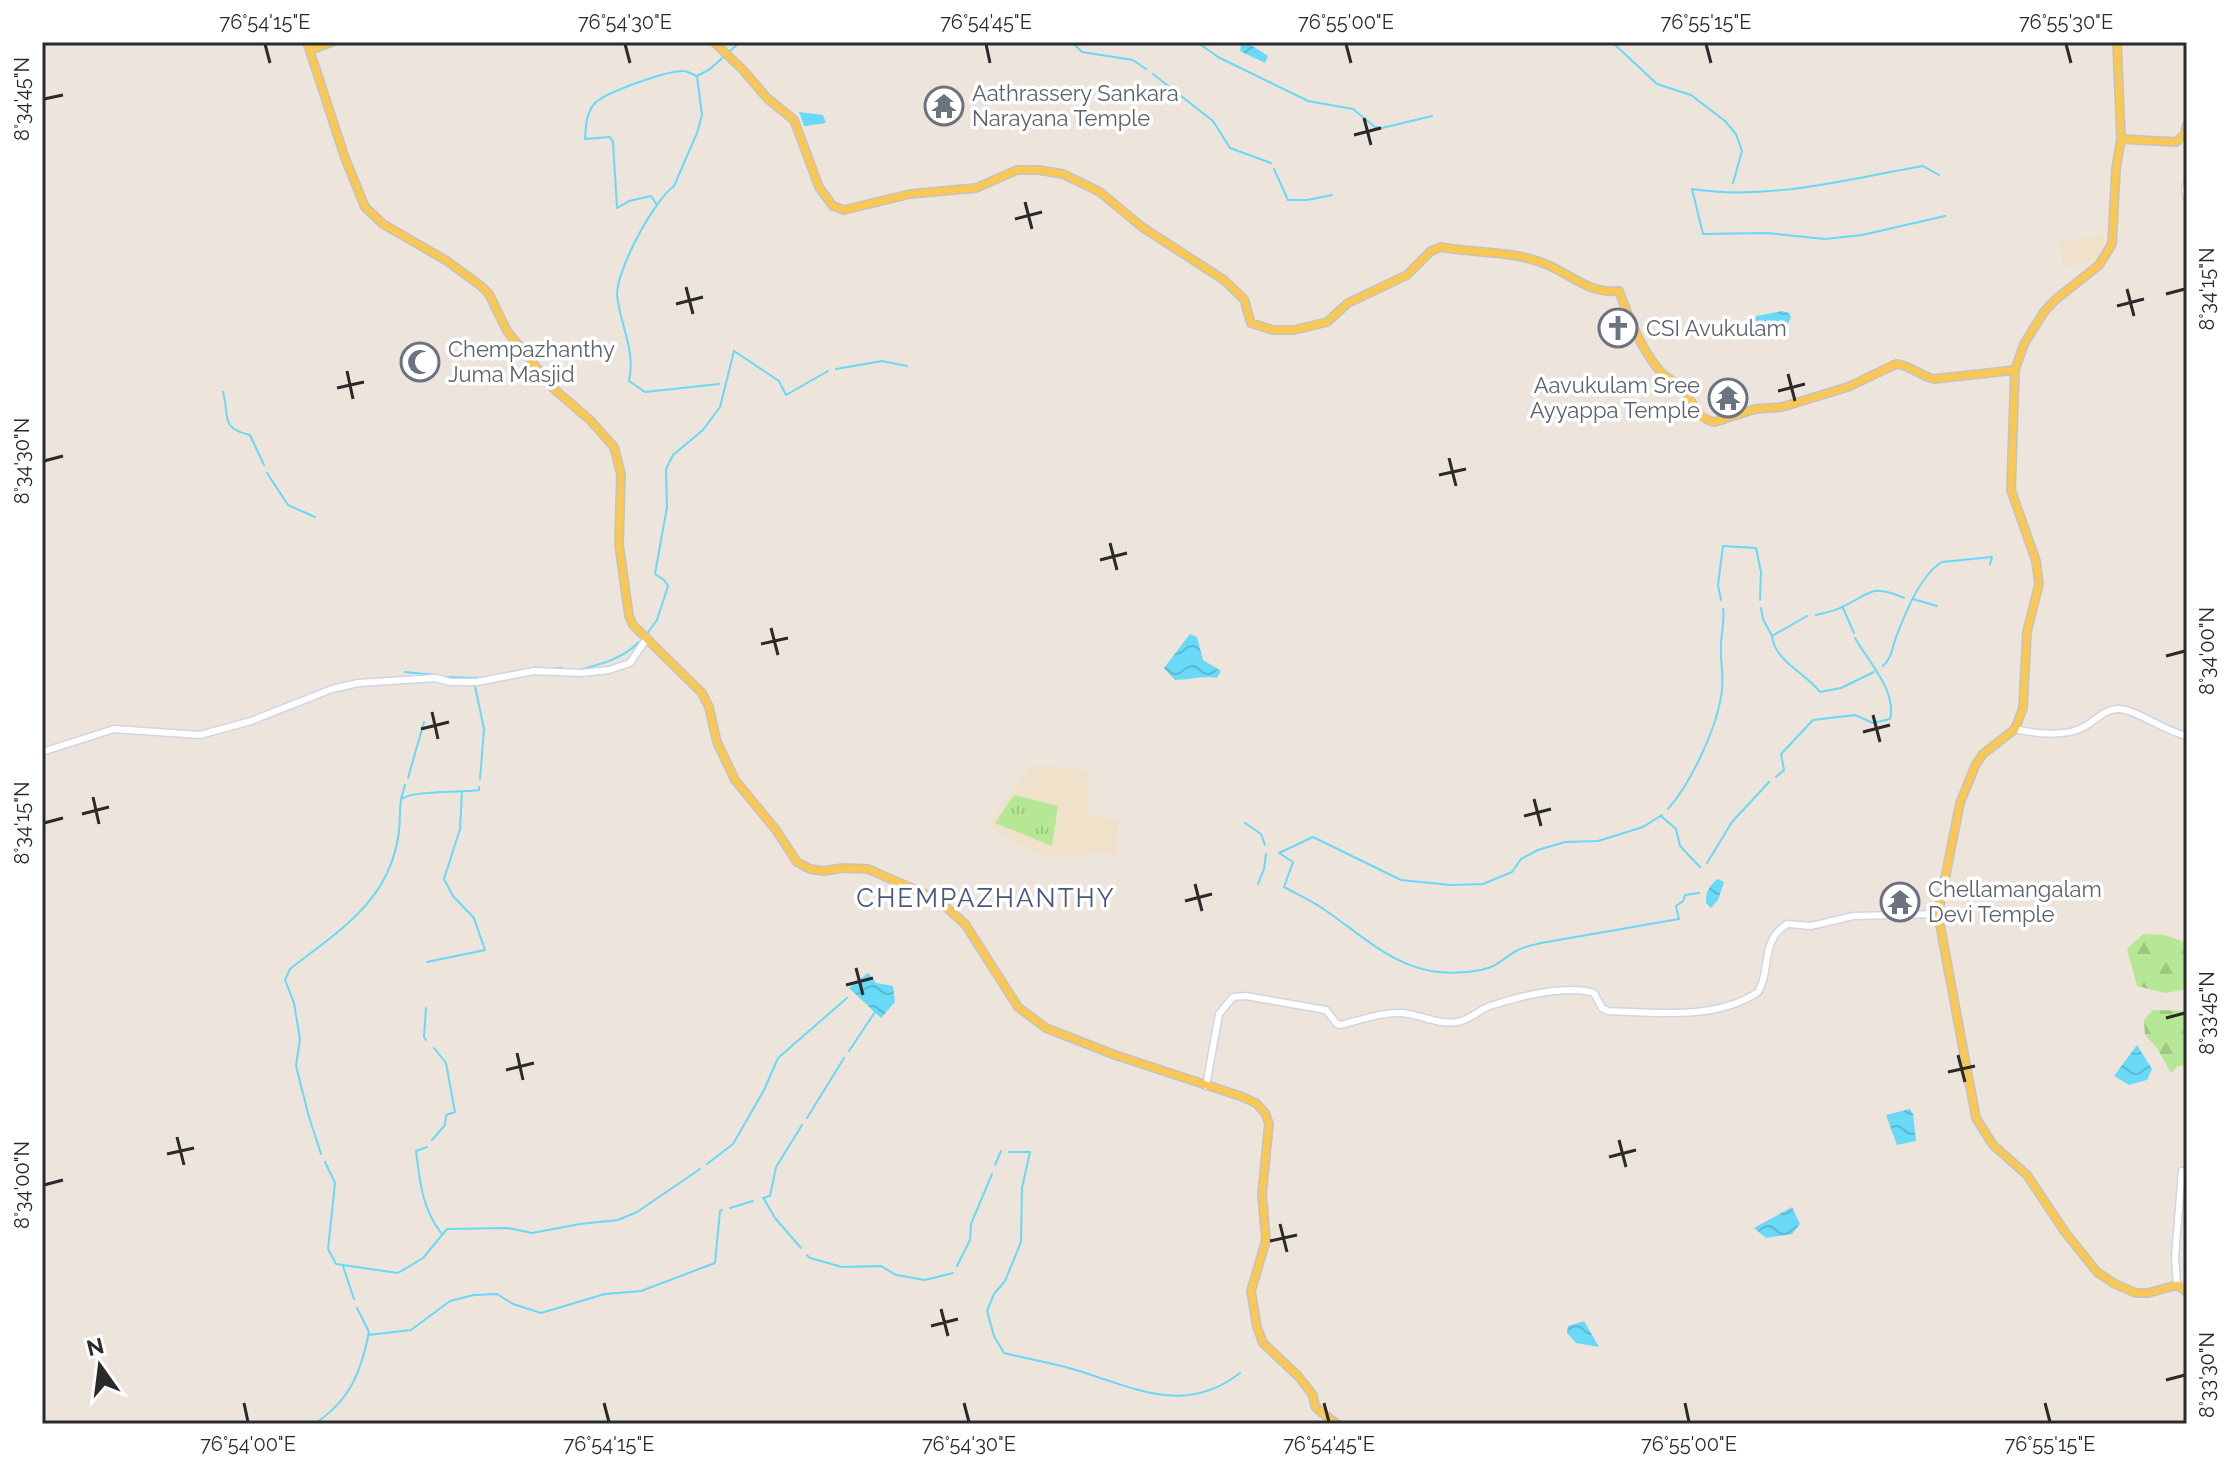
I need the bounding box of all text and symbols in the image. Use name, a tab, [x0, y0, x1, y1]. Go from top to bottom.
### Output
text: 76°54'15"E	[220, 10, 310, 34]
text: 76°54'30"E	[578, 10, 672, 34]
text: 76°54'45"E	[940, 10, 1032, 34]
text: 76°55'00"E	[1298, 10, 1394, 34]
text: 76°55'15"E	[1661, 10, 1751, 34]
text: 76°55'30"E	[2019, 10, 2113, 34]
text: 8°34'45"N	[10, 57, 34, 141]
place label: Aathrassery Sankara Narayana Temple	[972, 80, 1179, 131]
temple icon: Aathrassery Sankara Narayana Temple	[923, 85, 965, 127]
text: 8°34'15"N	[2195, 247, 2219, 331]
church icon: CSI Avukulam	[1597, 307, 1639, 349]
place label: CSI Avukulam	[1646, 315, 1787, 341]
place label: Chempazhanthy Juma Masjid	[448, 336, 615, 387]
mosque icon: Chempazhanthy Juma Masjid	[399, 341, 441, 383]
place label: Aavukulam Sree Ayyappa Temple	[1530, 372, 1700, 423]
temple icon: Aavukulam Sree Ayyappa Temple	[1707, 377, 1749, 419]
text: 8°34'30"N	[10, 418, 34, 504]
text: 8°34'00"N	[2195, 607, 2219, 695]
text: 8°34'15"N	[10, 781, 34, 865]
place label: Chellamangalam Devi Temple	[1928, 876, 2102, 927]
temple icon: Chellamangalam Devi Temple	[1879, 881, 1921, 923]
district label: CHEMPAZHANTHY	[856, 883, 1116, 913]
text: 8°33'45"N	[2195, 971, 2219, 1055]
text: 8°34'00"N	[10, 1141, 34, 1229]
north arrow	[60, 1326, 140, 1406]
text: N	[84, 1332, 106, 1361]
text: 8°33'30"N	[2195, 1332, 2219, 1418]
text: 76°54'00"E	[200, 1432, 296, 1456]
text: 76°54'15"E	[564, 1432, 654, 1456]
text: 76°54'30"E	[922, 1432, 1016, 1456]
text: 76°54'45"E	[1283, 1432, 1375, 1456]
text: 76°55'00"E	[1641, 1432, 1737, 1456]
text: 76°55'15"E	[2005, 1432, 2095, 1456]

